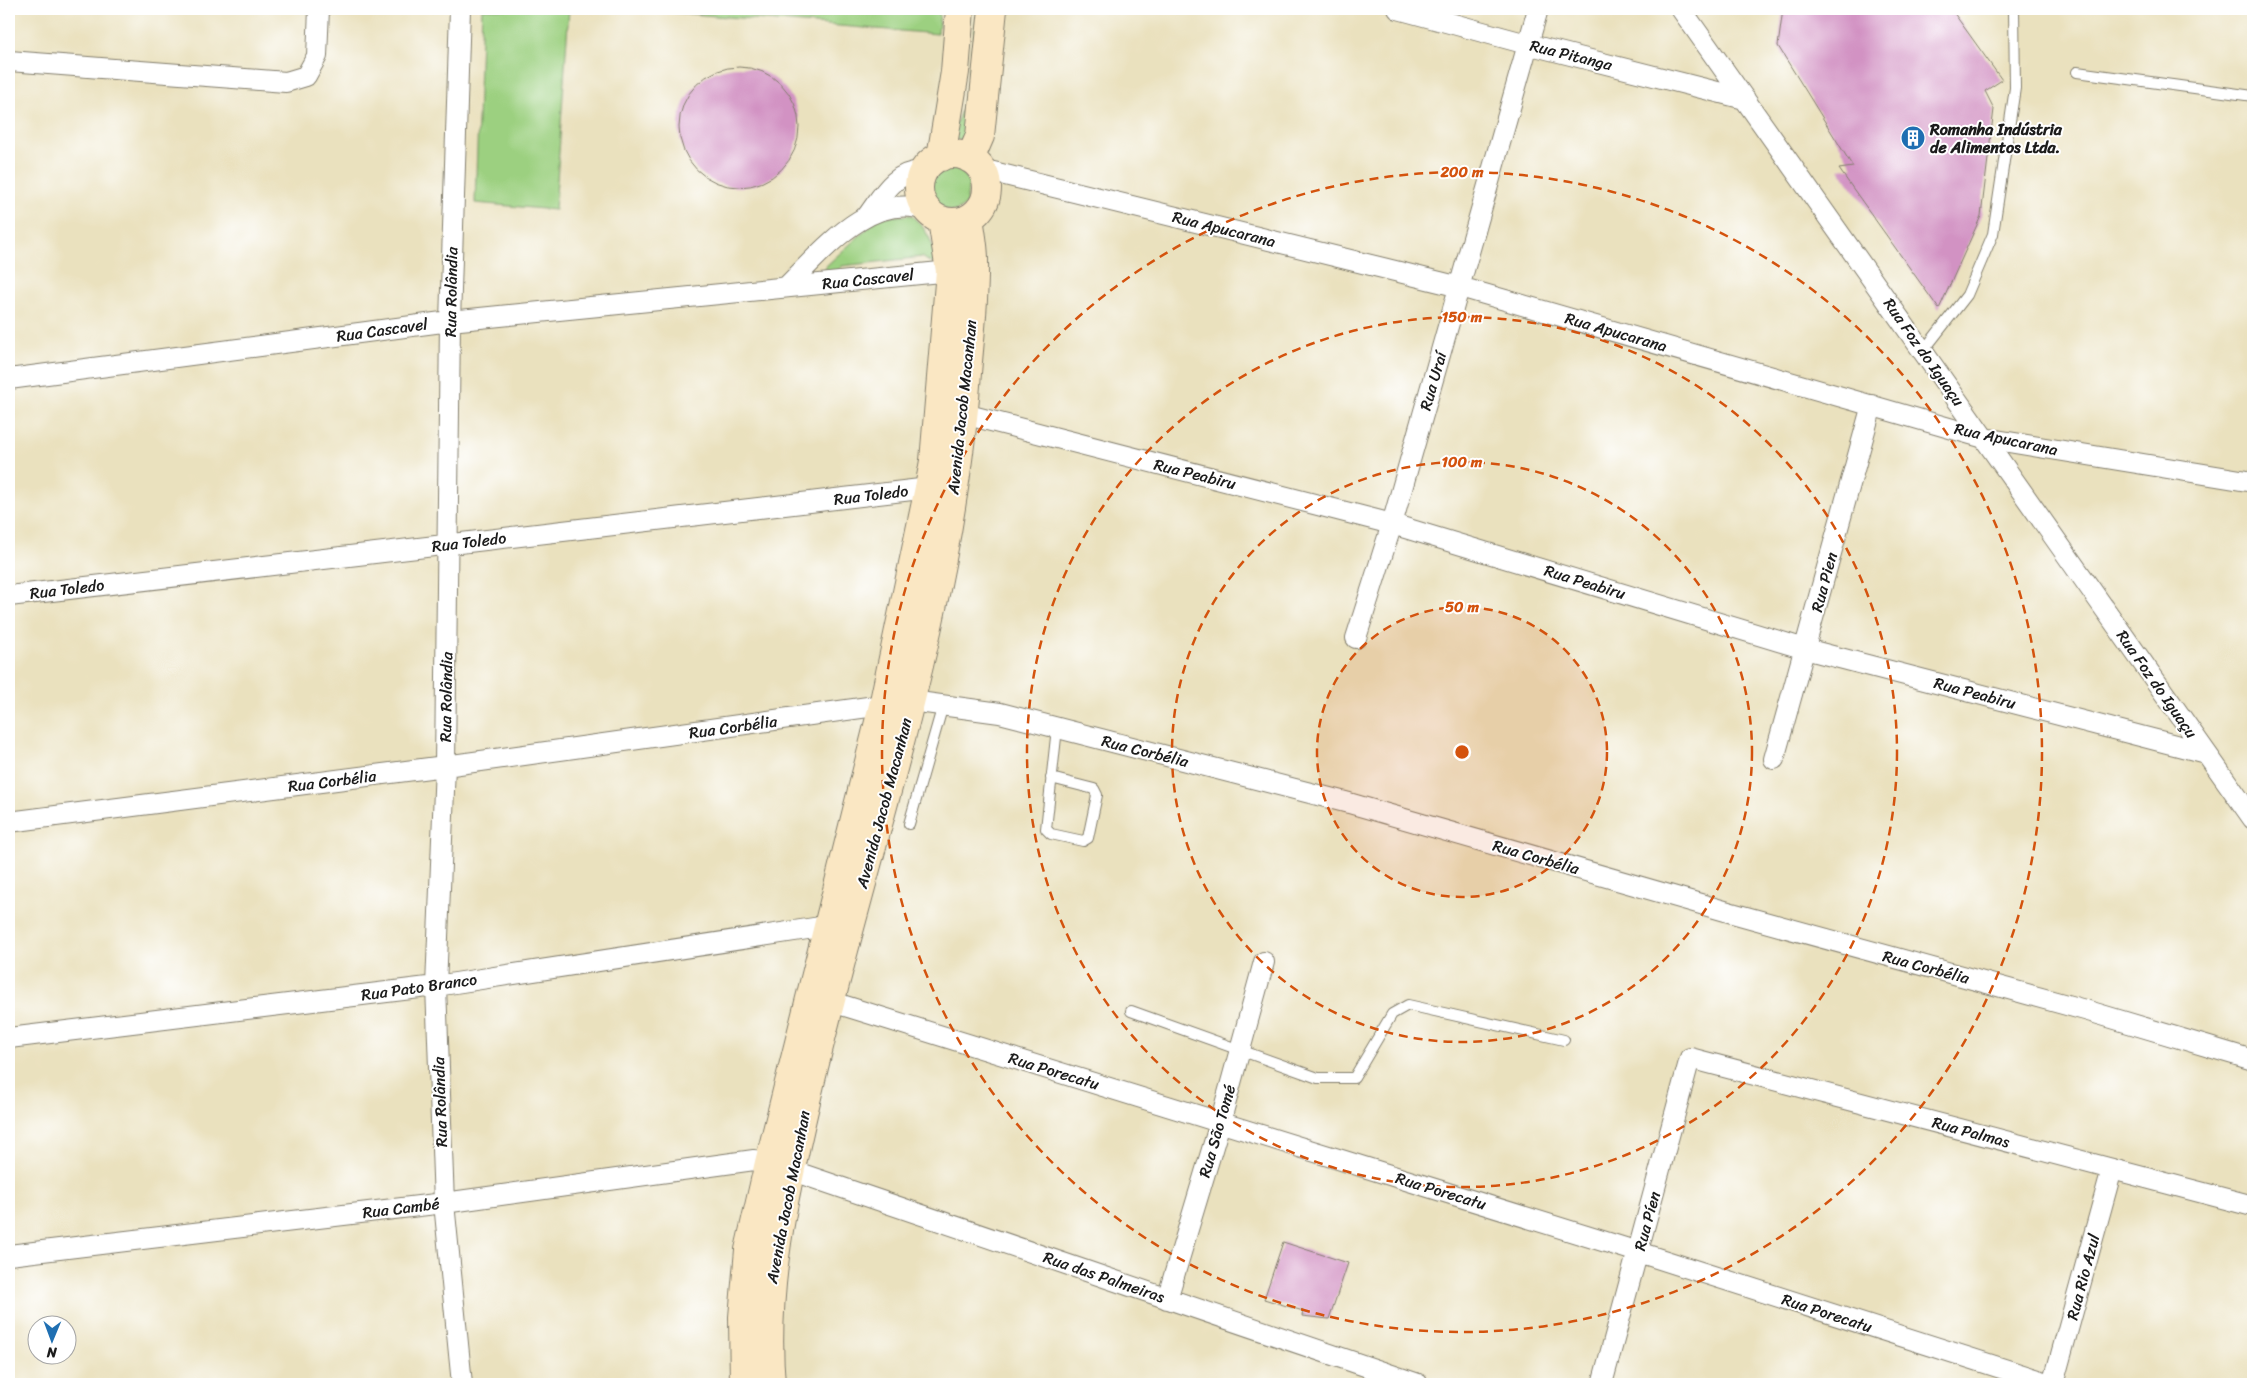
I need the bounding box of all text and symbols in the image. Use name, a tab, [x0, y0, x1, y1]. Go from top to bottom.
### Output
street label: Rua Pitanga	[1527, 31, 1616, 79]
place label: Romanha Indústria de Alimentos Ltda.	[1929, 115, 2063, 162]
building icon: Romanha Indústria de Alimentos Ltda.	[1900, 125, 1926, 151]
text: 200 m	[1439, 159, 1484, 185]
street label: Rua Apucarana	[1169, 202, 1279, 256]
street label: Rua Rolândia	[436, 246, 466, 337]
street label: Rua Cascavel	[821, 260, 916, 298]
street label: Rua Foz do Iguaçu	[1876, 292, 1973, 413]
text: 150 m	[1442, 304, 1483, 330]
street label: Rua Apucarana	[1561, 304, 1671, 360]
street label: Rua Cascavel	[334, 309, 430, 351]
street label: Avenida Jacob Macanhan	[938, 318, 986, 497]
street label: Rua Uraí	[1411, 346, 1456, 414]
street label: Rua Apucarana	[1952, 414, 2060, 464]
text: 100 m	[1442, 449, 1483, 475]
street label: Rua Peabiru	[1151, 450, 1240, 498]
street label: Rua Toledo	[832, 476, 910, 514]
street label: Rua Toledo	[430, 523, 508, 561]
street label: Rua Pien	[1802, 548, 1846, 615]
street label: Rua Peabiru	[1541, 556, 1630, 608]
street label: Rua Toledo	[28, 570, 106, 608]
text: 50 m	[1445, 594, 1480, 620]
street label: Rua Foz do Iguaçu	[2109, 624, 2206, 745]
street label: Rua Rolândia	[431, 651, 461, 742]
street label: Rua Peabiru	[1931, 668, 2020, 718]
street label: Rua Corbélia	[687, 706, 780, 748]
street label: Avenida Jacob Macanhan	[847, 714, 921, 893]
street label: Rua Corbélia	[1098, 726, 1192, 776]
centre of rings	[1453, 743, 1471, 761]
street label: Rua Corbélia	[286, 761, 379, 801]
street label: Rua Corbélia	[1489, 831, 1584, 883]
street label: Rua Corbélia	[1879, 942, 1974, 993]
street label: Rua Pato Branco	[359, 965, 479, 1009]
street label: Rua Porecatu	[1005, 1043, 1103, 1099]
street label: Rua Rolândia	[424, 1055, 456, 1148]
street label: Rua São Tomé	[1190, 1081, 1244, 1181]
street label: Avenida Jacob Macanhan	[757, 1108, 819, 1287]
street label: Rua Palmas	[1929, 1108, 2013, 1156]
street label: Rua Porecatu	[1392, 1163, 1490, 1219]
street label: Rua Píen	[1625, 1188, 1669, 1254]
street label: Rua Cambé	[361, 1189, 441, 1227]
street label: Rua Rio Azul	[2058, 1230, 2109, 1323]
street label: Rua das Palmeiras	[1039, 1243, 1169, 1312]
street label: Rua Porecatu	[1778, 1285, 1876, 1341]
north arrow	[28, 1316, 78, 1366]
text: N	[46, 1340, 58, 1365]

